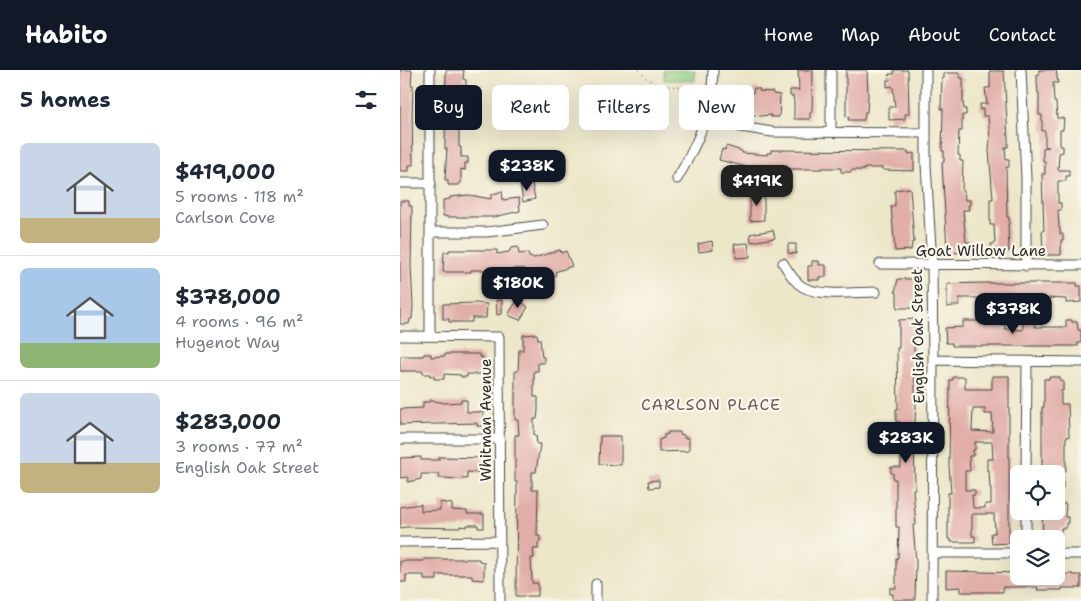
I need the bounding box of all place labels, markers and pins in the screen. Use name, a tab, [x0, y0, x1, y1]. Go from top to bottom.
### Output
pin: $238K	[492, 150, 562, 192]
pin: $419K	[722, 164, 792, 207]
pin: $180K	[483, 266, 553, 309]
pin: $378K	[978, 292, 1048, 335]
pin: $283K	[871, 422, 941, 464]

